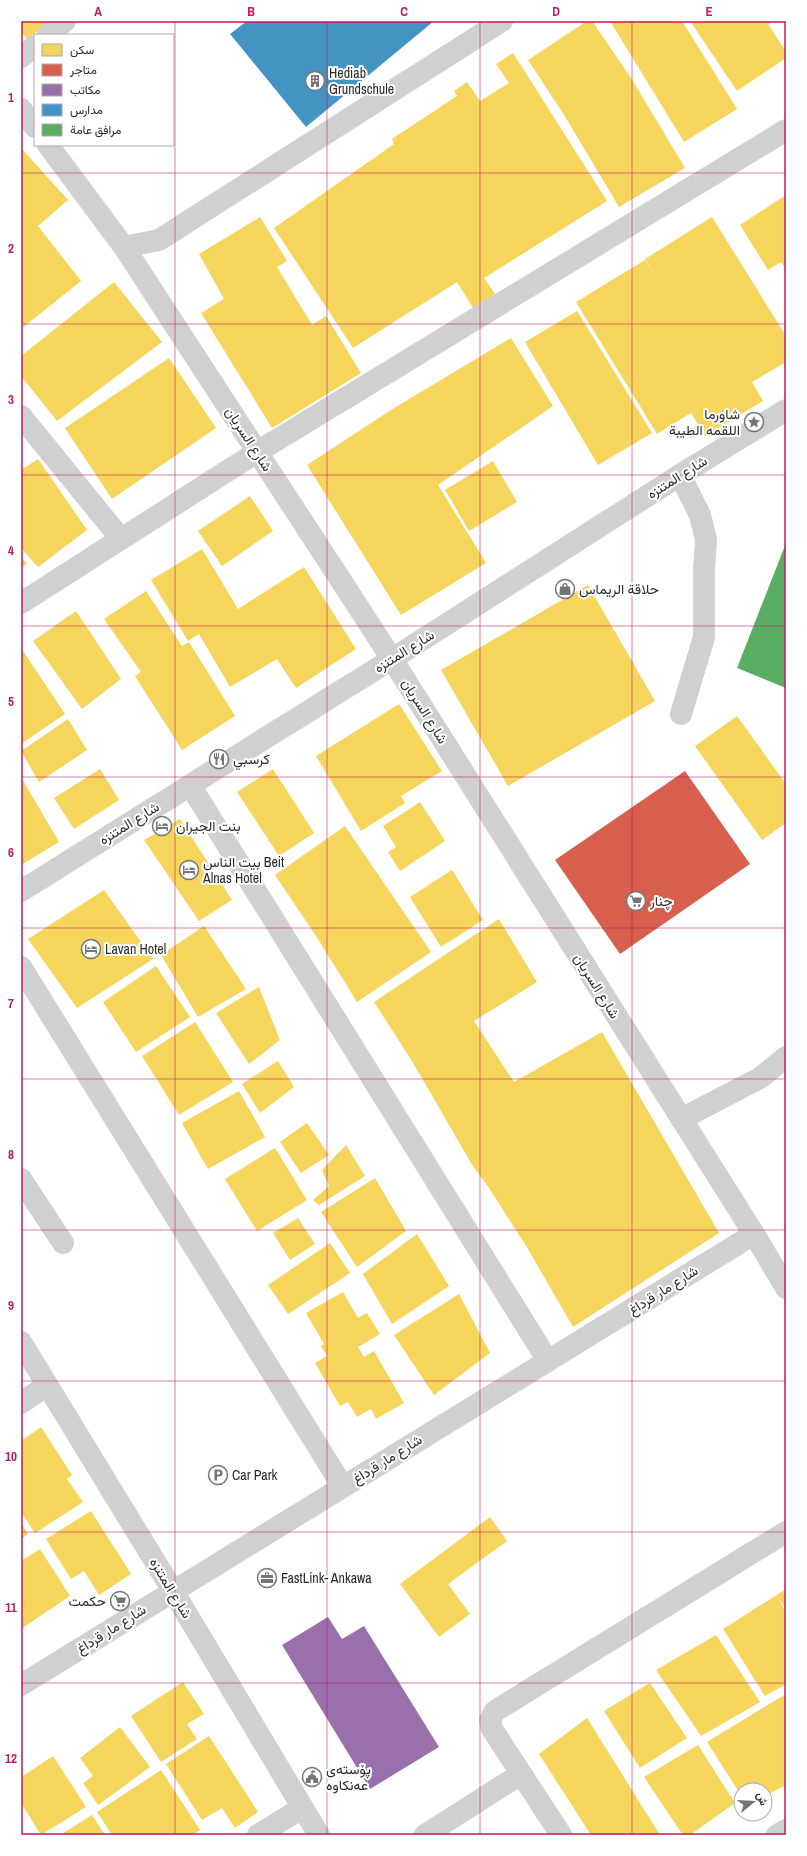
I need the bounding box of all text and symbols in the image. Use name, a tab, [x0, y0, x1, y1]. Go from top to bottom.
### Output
text: A	[94, 3, 102, 20]
text: B	[247, 3, 255, 20]
text: C	[400, 3, 408, 20]
text: D	[552, 3, 560, 20]
text: E	[705, 3, 713, 20]
legend	[34, 34, 174, 146]
text: سكن	[70, 42, 94, 58]
text: متاجر	[69, 62, 97, 78]
place label: Hediab Grundschule	[329, 64, 394, 98]
building icon: Hediab Grundschule	[304, 70, 326, 92]
text: مكاتب	[70, 82, 101, 98]
text: 1	[8, 89, 14, 106]
text: مدارس	[70, 102, 103, 118]
text: مرافق عامة	[70, 122, 122, 138]
text: 2	[8, 240, 14, 257]
text: 3	[8, 391, 14, 408]
street label: شارع السريان	[220, 403, 277, 476]
place label: شاورما اللقمه الطيبة	[669, 405, 740, 439]
place icon: شاورما اللقمه الطيبة	[743, 411, 765, 433]
street label: شارع المتنزه	[644, 451, 711, 504]
text: 4	[8, 542, 14, 559]
shop icon: حلاقة الريماس	[554, 578, 576, 600]
place label: حلاقة الريماس	[579, 580, 659, 598]
street label: شارع المتنزه	[371, 625, 438, 678]
street label: شارع السريان	[396, 675, 452, 748]
text: 5	[8, 693, 14, 710]
restaurant icon: كرسبي	[208, 748, 230, 770]
place label: كرسبي	[233, 750, 270, 771]
street label: شارع المتنزه	[96, 797, 163, 850]
hotel icon: بنت الجيران	[151, 815, 173, 837]
place label: بنت الجيران	[176, 817, 241, 835]
text: 6	[8, 844, 14, 861]
place label: بيت الناس Beit Alnas Hotel	[202, 853, 284, 887]
hotel icon: بيت الناس Beit Alnas Hotel	[178, 859, 200, 881]
supermarket icon: چنار	[625, 890, 647, 912]
place label: چنار	[649, 892, 673, 911]
hotel icon: Lavan Hotel	[80, 938, 102, 960]
place label: Lavan Hotel	[105, 940, 166, 958]
street label: شارع السريان	[568, 950, 624, 1023]
text: 7	[8, 995, 14, 1012]
text: 8	[8, 1146, 14, 1163]
street label: شارع مار قرداغ	[625, 1261, 702, 1320]
text: 9	[8, 1297, 14, 1314]
street label: شارع مار قرداغ	[349, 1430, 426, 1489]
text: 10	[5, 1448, 17, 1465]
parking icon: Car Park	[207, 1464, 229, 1486]
place label: Car Park	[232, 1466, 278, 1484]
street label: شارع المتنزه	[144, 1554, 196, 1623]
office icon: FastLink- Ankawa	[256, 1567, 278, 1589]
place label: FastLink- Ankawa	[281, 1569, 372, 1587]
supermarket icon: حكمت	[109, 1590, 131, 1612]
place label: حكمت	[68, 1592, 106, 1610]
text: 11	[5, 1599, 17, 1616]
street label: شارع مار قرداغ	[73, 1600, 150, 1659]
text: 12	[5, 1750, 17, 1767]
place label: پۆسته‌ی عه‌نكاوه‌	[326, 1760, 371, 1794]
public building icon: پۆسته‌ی عه‌نكاوه‌	[301, 1766, 323, 1788]
north arrow	[733, 1782, 773, 1822]
text: ش	[754, 1790, 771, 1807]

